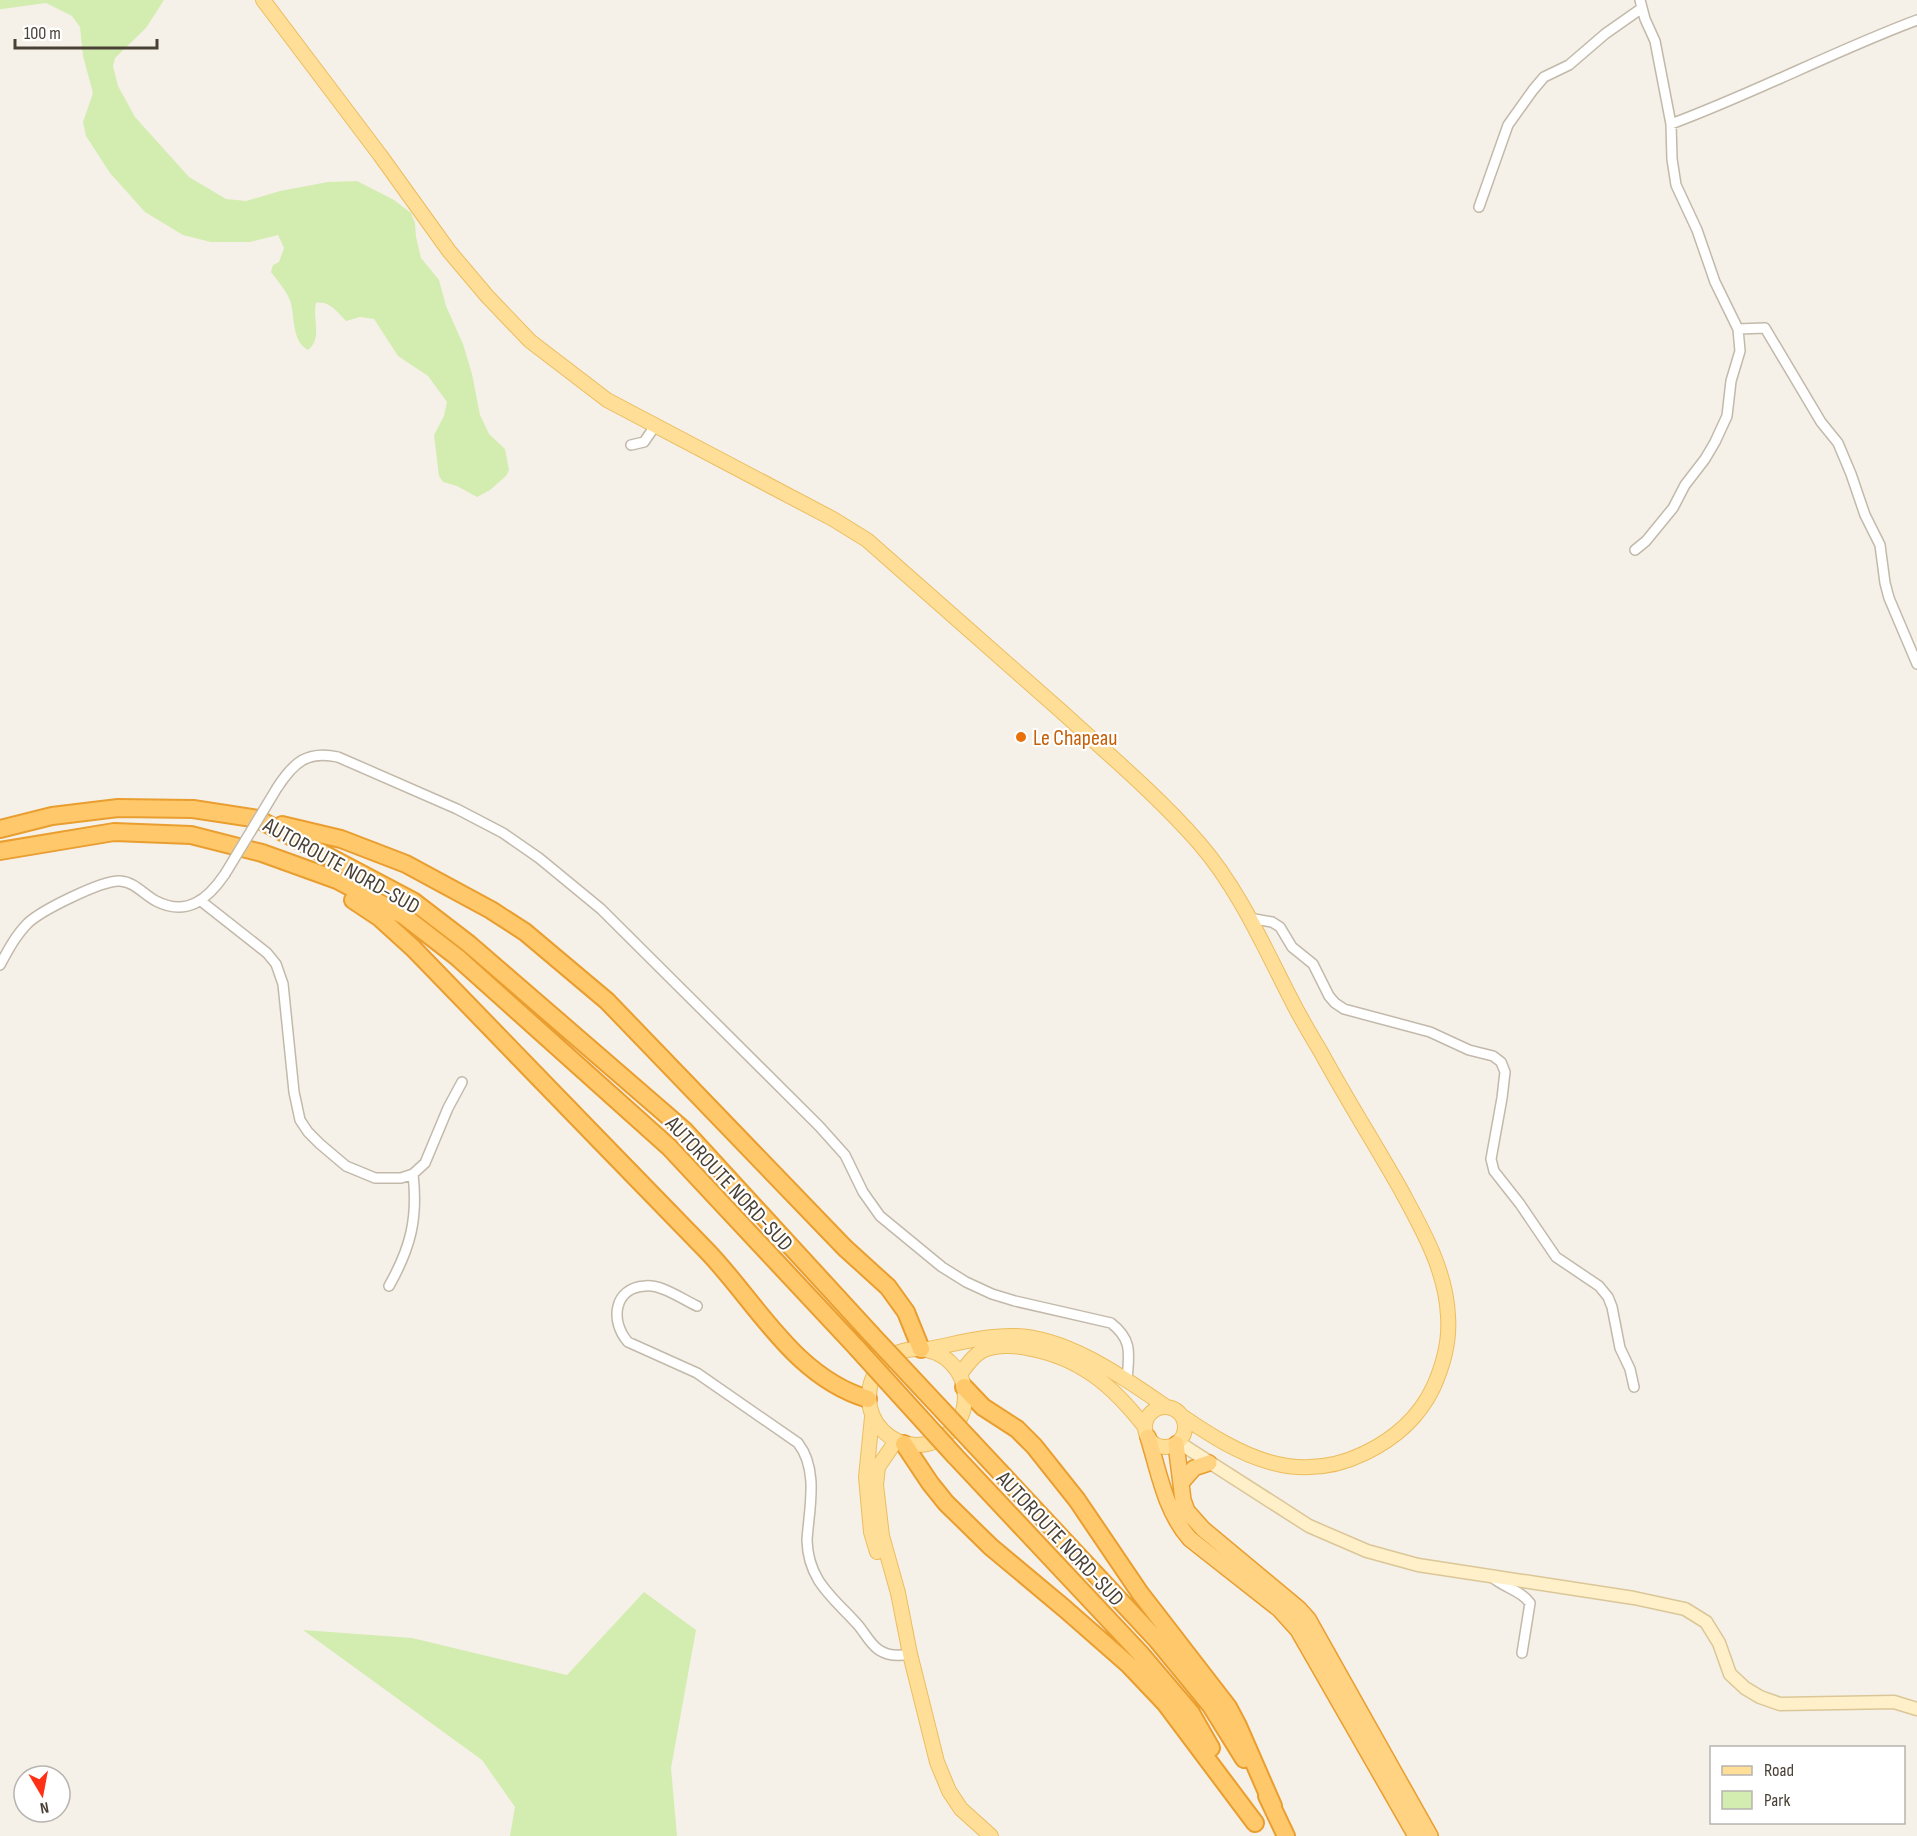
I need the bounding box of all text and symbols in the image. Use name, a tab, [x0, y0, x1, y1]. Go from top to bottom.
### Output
scale bar	[15, 12, 158, 50]
text: 100 m	[24, 23, 61, 44]
place label: Le Chapeau	[1033, 725, 1117, 752]
marker: Le Chapeau	[1014, 730, 1028, 744]
street label: AUTOROUTE NORD-SUD	[257, 812, 424, 921]
street label: AUTOROUTE NORD-SUD	[659, 1110, 798, 1257]
street label: AUTOROUTE NORD-SUD	[990, 1465, 1129, 1612]
legend	[1710, 1746, 1905, 1824]
text: Road	[1764, 1760, 1794, 1781]
north arrow	[12, 1764, 72, 1824]
text: Park	[1764, 1790, 1790, 1811]
text: N	[38, 1797, 50, 1817]

